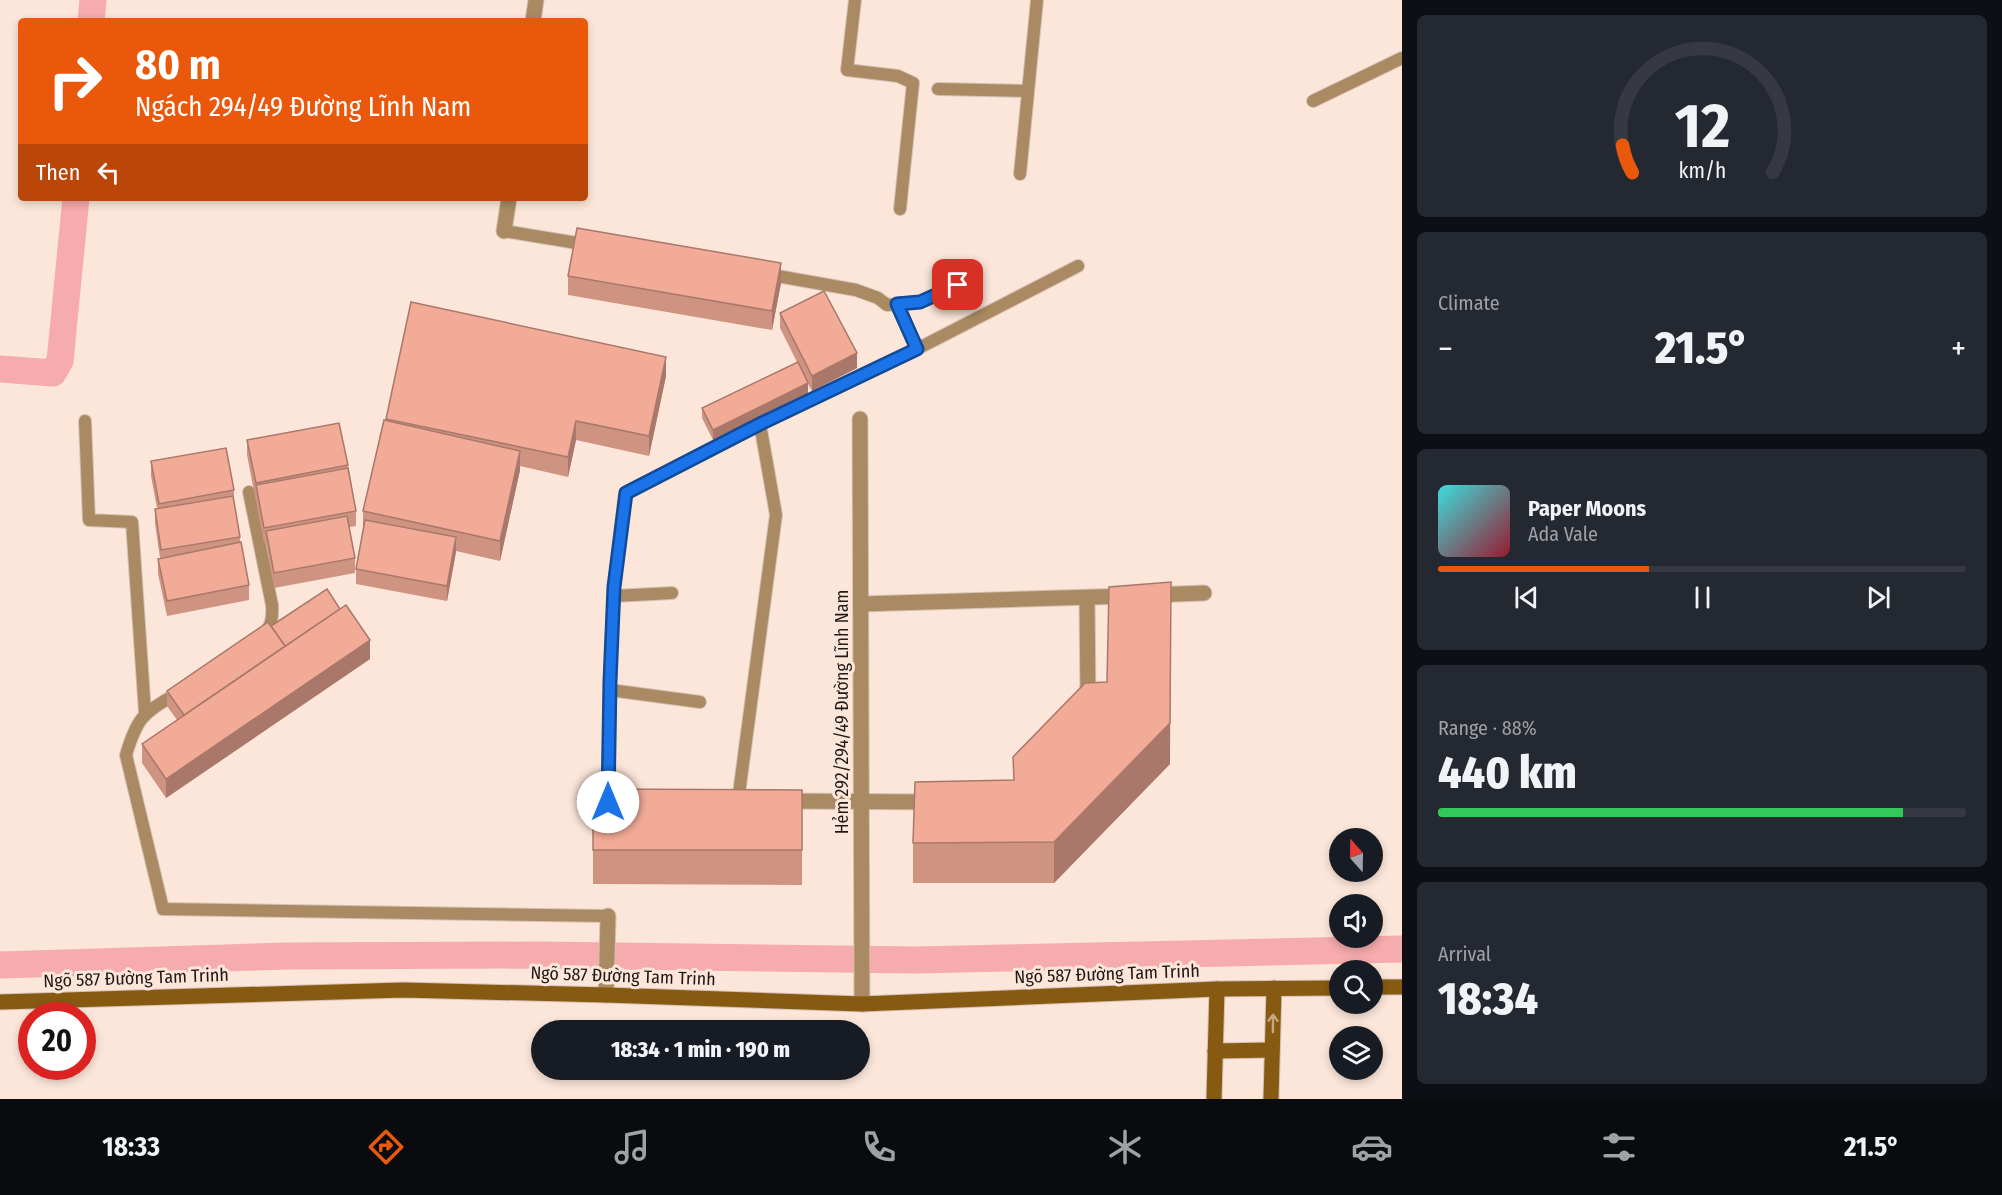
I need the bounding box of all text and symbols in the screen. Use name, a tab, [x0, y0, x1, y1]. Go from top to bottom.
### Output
text: 80 m	[135, 40, 221, 90]
icon: right	[36, 42, 114, 120]
text: 12	[1674, 89, 1730, 164]
text: Ngách 294/49 Đường Lĩnh Nam	[135, 91, 471, 123]
icon: left	[92, 156, 125, 189]
text: km/h	[1678, 158, 1726, 184]
text: Then	[36, 159, 80, 186]
pin	[932, 259, 983, 310]
icon: arrive	[941, 268, 974, 301]
text: Climate	[1438, 291, 1500, 315]
text: 21.5°	[1655, 321, 1749, 375]
text: −	[1438, 329, 1453, 369]
text: +	[1951, 329, 1966, 369]
text: Paper Moons	[1528, 495, 1646, 522]
text: Ada Vale	[1528, 522, 1598, 546]
icon: previous	[1510, 581, 1543, 614]
icon: pause	[1686, 581, 1719, 614]
icon: next	[1862, 581, 1895, 614]
street label: Hẻm 292/294/49 Đường Lĩnh Nam	[831, 590, 853, 834]
text: Range · 88%	[1438, 716, 1537, 740]
text: 440 km	[1438, 746, 1577, 800]
position arrow	[576, 770, 640, 834]
north arrow	[1329, 828, 1383, 882]
map controls	[1329, 828, 1383, 1080]
button: sound	[1329, 894, 1383, 948]
text: Arrival	[1438, 942, 1491, 966]
street label: Ngõ 587 Đường Tam Trinh	[1014, 960, 1200, 988]
button: search	[1329, 960, 1383, 1014]
street label: Ngõ 587 Đường Tam Trinh	[530, 962, 716, 990]
street label: Ngõ 587 Đường Tam Trinh	[43, 964, 229, 992]
text: 18:34	[1438, 972, 1538, 1026]
speed limit sign: 20	[18, 1002, 96, 1080]
one-way arrow	[1267, 1013, 1279, 1033]
button: layers	[1329, 1026, 1383, 1080]
text: 18:34 · 1 min · 190 m	[611, 1036, 790, 1063]
icon: directions	[365, 1126, 407, 1168]
icon: music	[611, 1126, 653, 1168]
icon: phone	[858, 1126, 900, 1168]
icon: climate	[1104, 1126, 1146, 1168]
icon: car	[1351, 1126, 1393, 1168]
icon: filters	[1598, 1126, 1640, 1168]
text: 18:33	[102, 1131, 160, 1163]
text: 21.5°	[1844, 1131, 1900, 1163]

